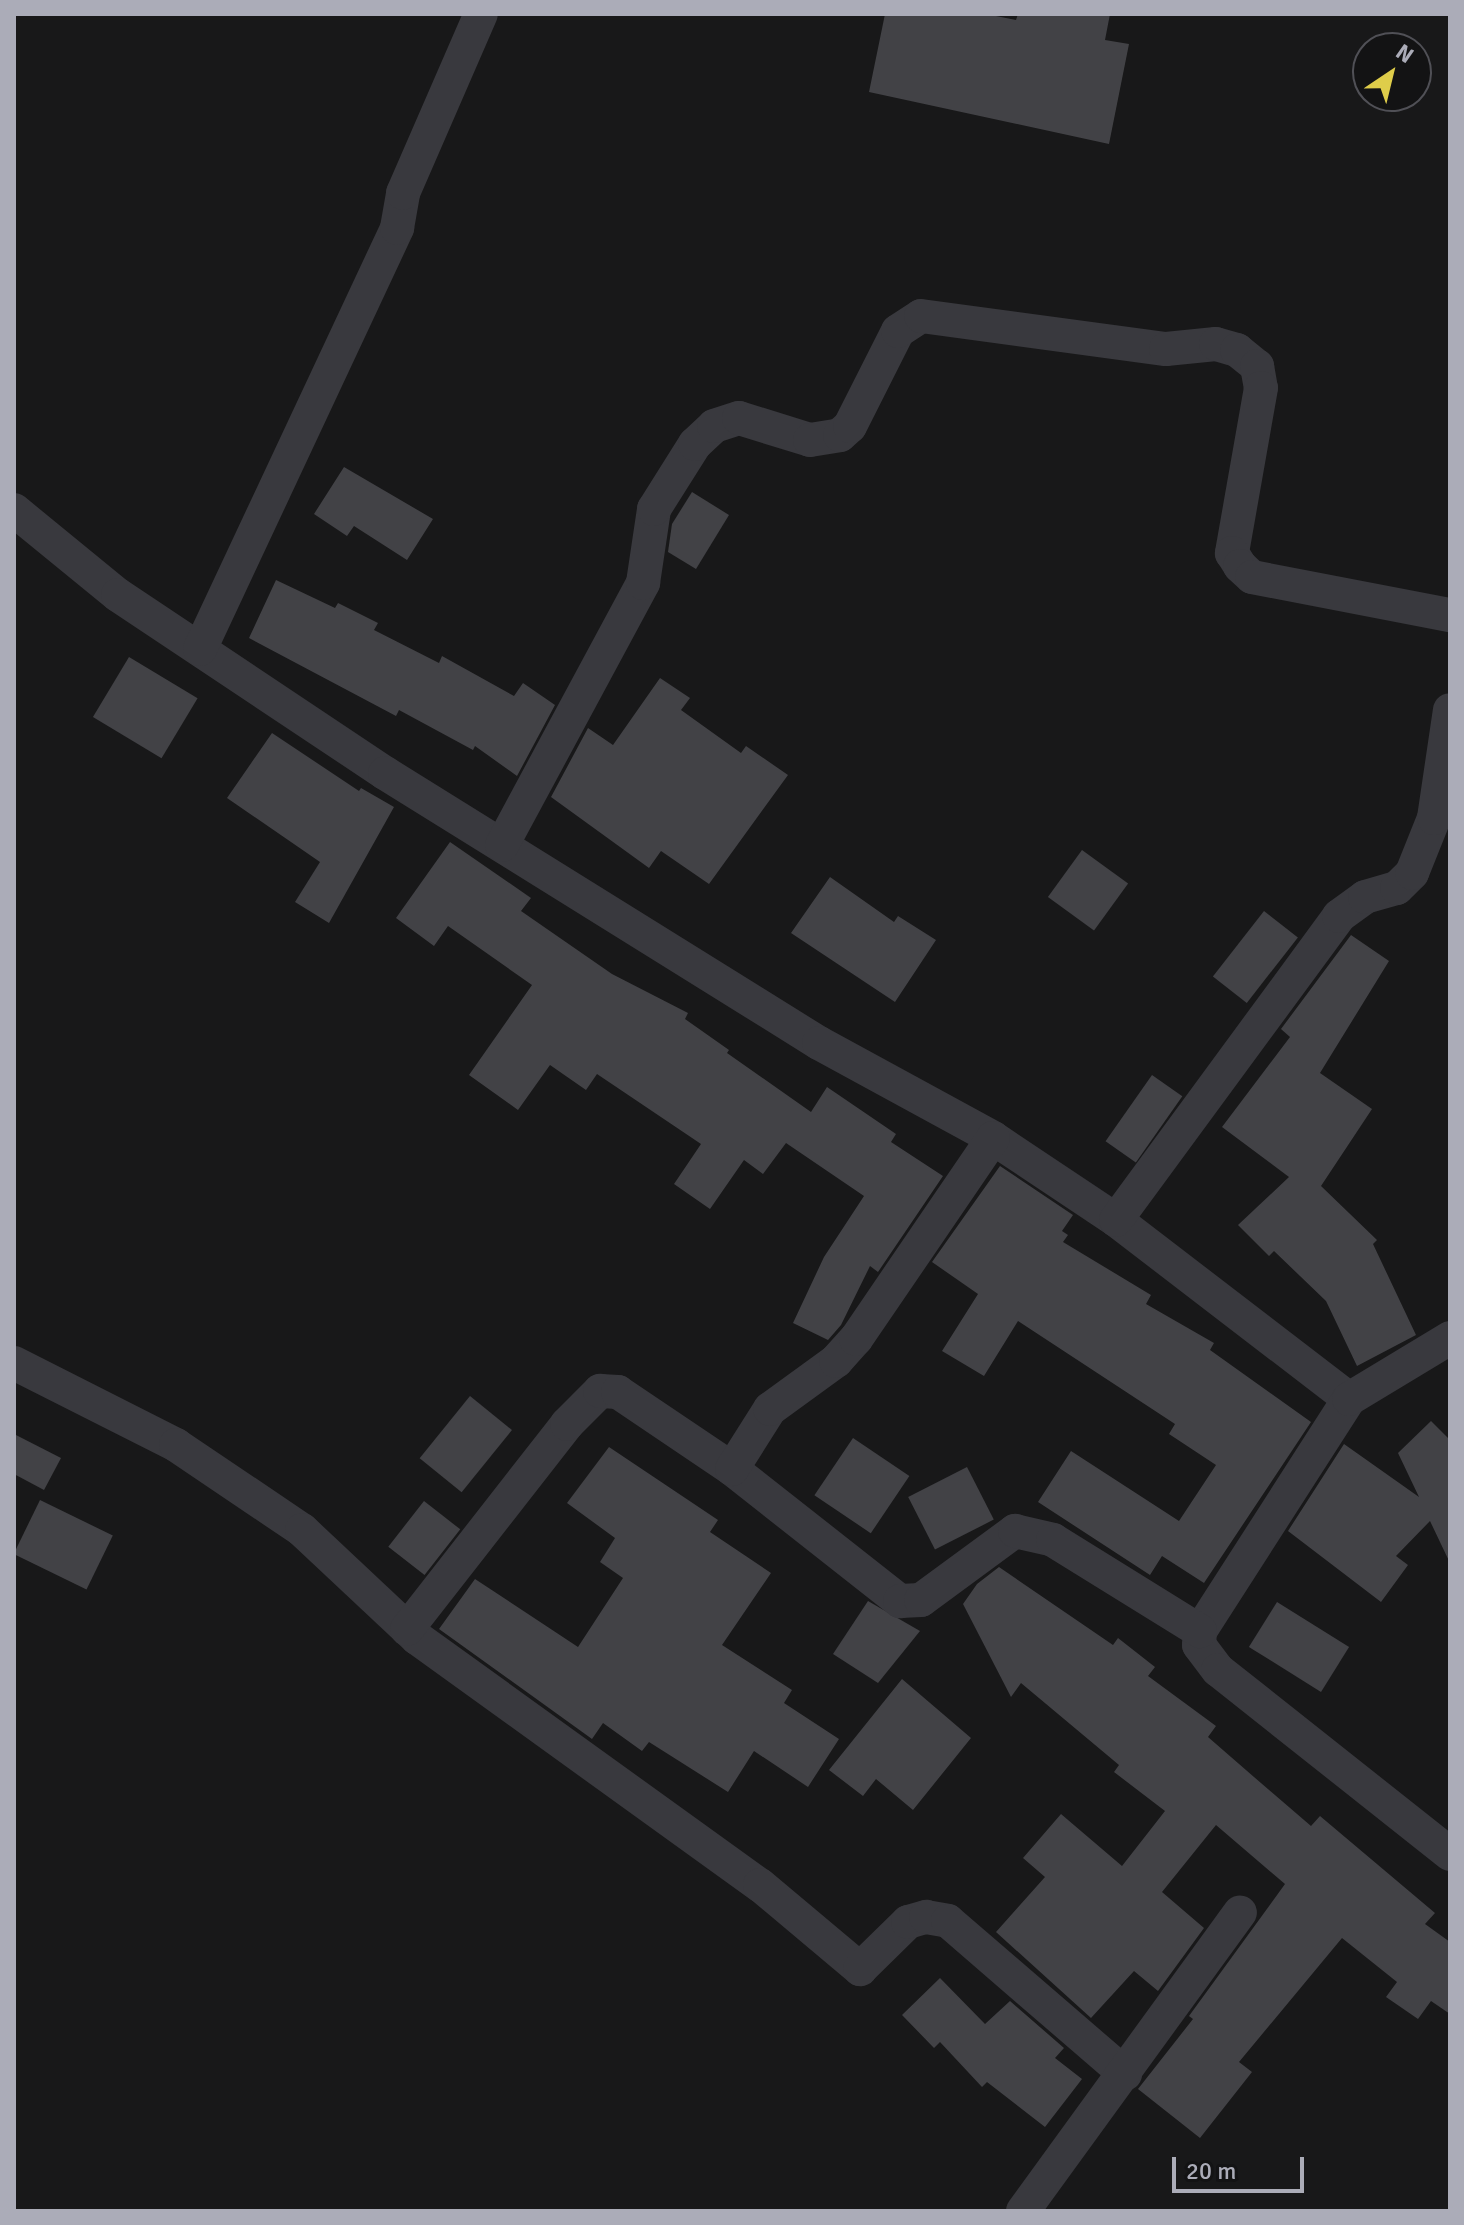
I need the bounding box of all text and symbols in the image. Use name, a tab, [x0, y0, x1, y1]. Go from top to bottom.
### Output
north arrow	[1352, 32, 1432, 112]
text: N	[1391, 38, 1419, 69]
scale bar	[1176, 2141, 1308, 2191]
text: 20 m	[1186, 2156, 1236, 2186]

